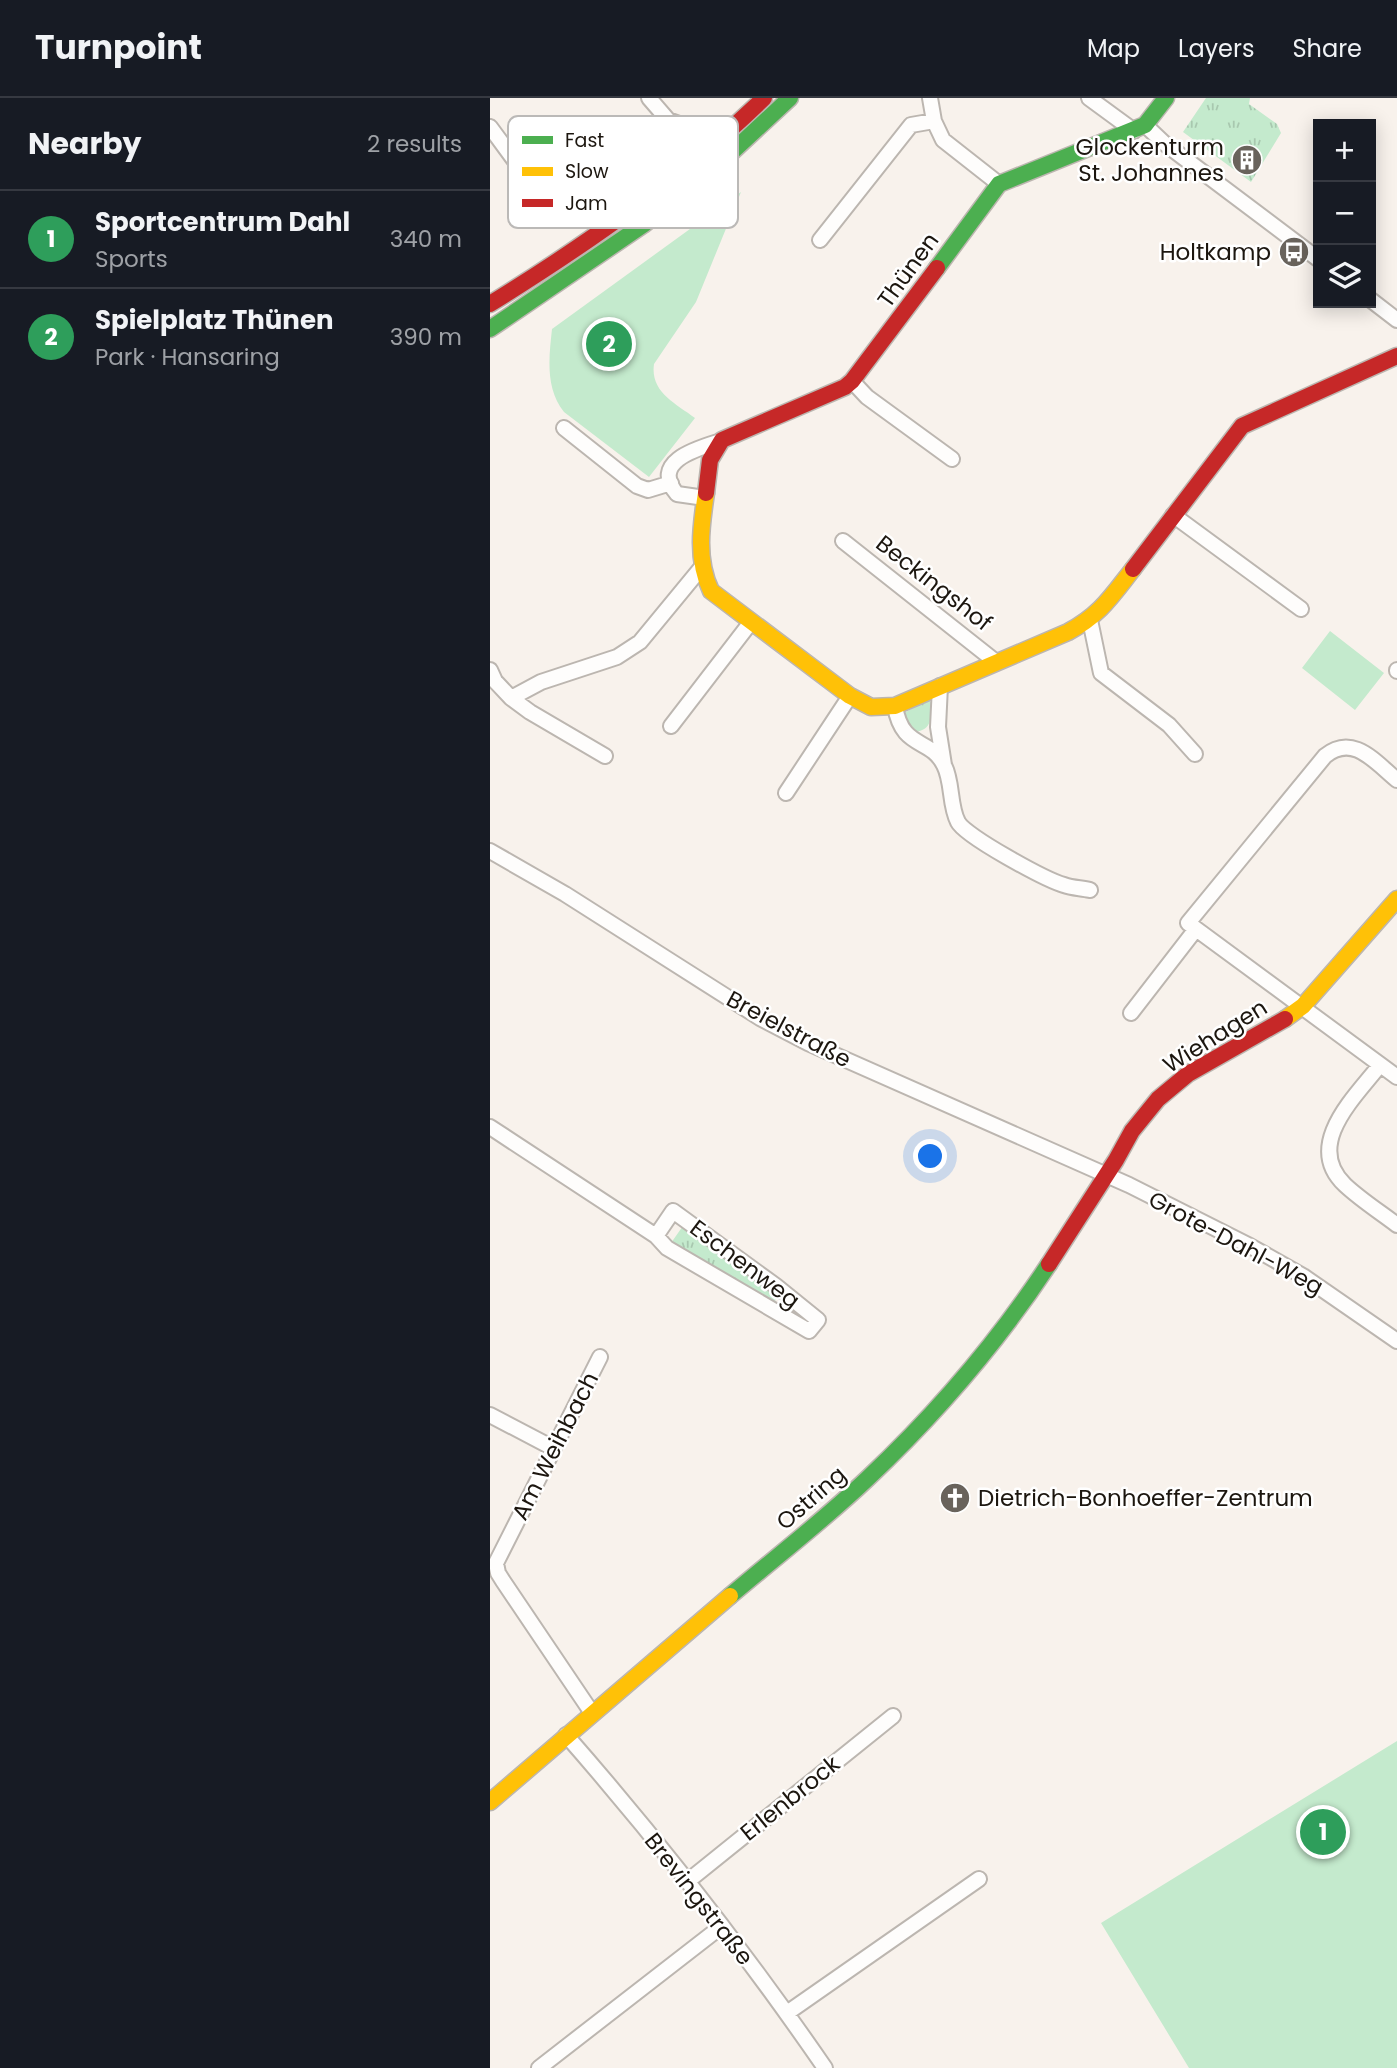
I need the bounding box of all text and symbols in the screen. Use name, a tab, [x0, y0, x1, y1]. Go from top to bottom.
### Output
text: Turnpoint	[35, 24, 202, 71]
text: Map	[1087, 32, 1140, 65]
text: Layers	[1178, 32, 1254, 65]
text: Share	[1292, 32, 1362, 65]
legend	[508, 116, 738, 228]
map controls	[1313, 119, 1376, 308]
button: +	[1313, 119, 1376, 182]
text: Nearby	[28, 122, 142, 165]
text: Fast	[565, 127, 604, 154]
text: 2 results	[367, 128, 462, 160]
place label: Glockenturm St. Johannes	[1076, 131, 1224, 189]
building icon: Glockenturm St. Johannes	[1230, 143, 1264, 177]
text: Slow	[565, 158, 609, 185]
button: −	[1313, 182, 1376, 245]
text: Jam	[565, 190, 607, 217]
text: Sportcentrum Dahl	[95, 204, 350, 240]
text: 1	[47, 223, 55, 255]
text: 340 m	[390, 223, 462, 255]
street label: Thünen	[870, 226, 946, 314]
bus stop icon: Holtkamp	[1277, 235, 1311, 269]
place label: Holtkamp	[1160, 236, 1271, 268]
text: Sports	[95, 243, 168, 275]
button: layers	[1313, 245, 1376, 308]
text: Spielplatz Thünen	[95, 302, 333, 338]
pin: 2	[586, 318, 632, 370]
text: 2	[44, 321, 58, 353]
text: 390 m	[390, 321, 462, 353]
text: Park · Hansaring	[95, 341, 280, 373]
street label: Beckingshof	[869, 528, 999, 638]
street label: Breielstraße	[721, 983, 857, 1075]
street label: Wiehagen	[1157, 991, 1273, 1081]
your location	[913, 1139, 947, 1173]
street label: Grote-Dahl-Weg	[1143, 1183, 1329, 1303]
street label: Eschenweg	[683, 1212, 807, 1316]
street label: Am Weihbach	[504, 1366, 606, 1526]
street label: Ostring	[769, 1459, 853, 1537]
church icon: Dietrich-Bonhoeffer-Zentrum	[938, 1481, 972, 1515]
place label: Dietrich-Bonhoeffer-Zentrum	[978, 1482, 1313, 1514]
street label: Erlenbrock	[733, 1748, 847, 1848]
pin: 1	[1300, 1806, 1346, 1858]
street label: Brevingstraße	[637, 1826, 761, 1972]

